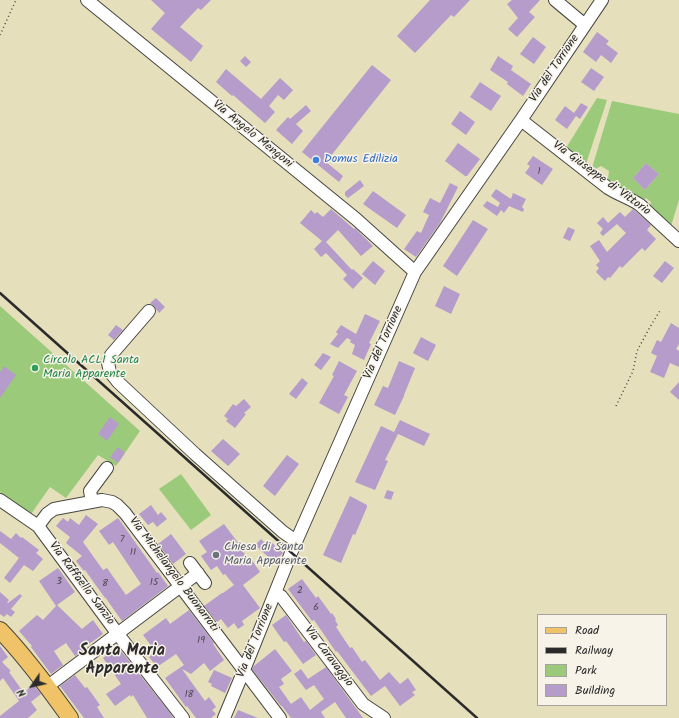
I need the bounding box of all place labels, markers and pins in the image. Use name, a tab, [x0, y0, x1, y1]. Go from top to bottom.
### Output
place label: Domus Edilizia	[324, 153, 398, 167]
marker: Domus Edilizia	[311, 155, 321, 165]
place label: Circolo ACLI Santa Maria Apparente	[43, 354, 139, 382]
marker: Circolo ACLI Santa Maria Apparente	[30, 363, 40, 373]
place label: Chiesa di Santa Maria Apparente	[224, 541, 307, 569]
marker: Chiesa di Santa Maria Apparente	[211, 550, 221, 560]

